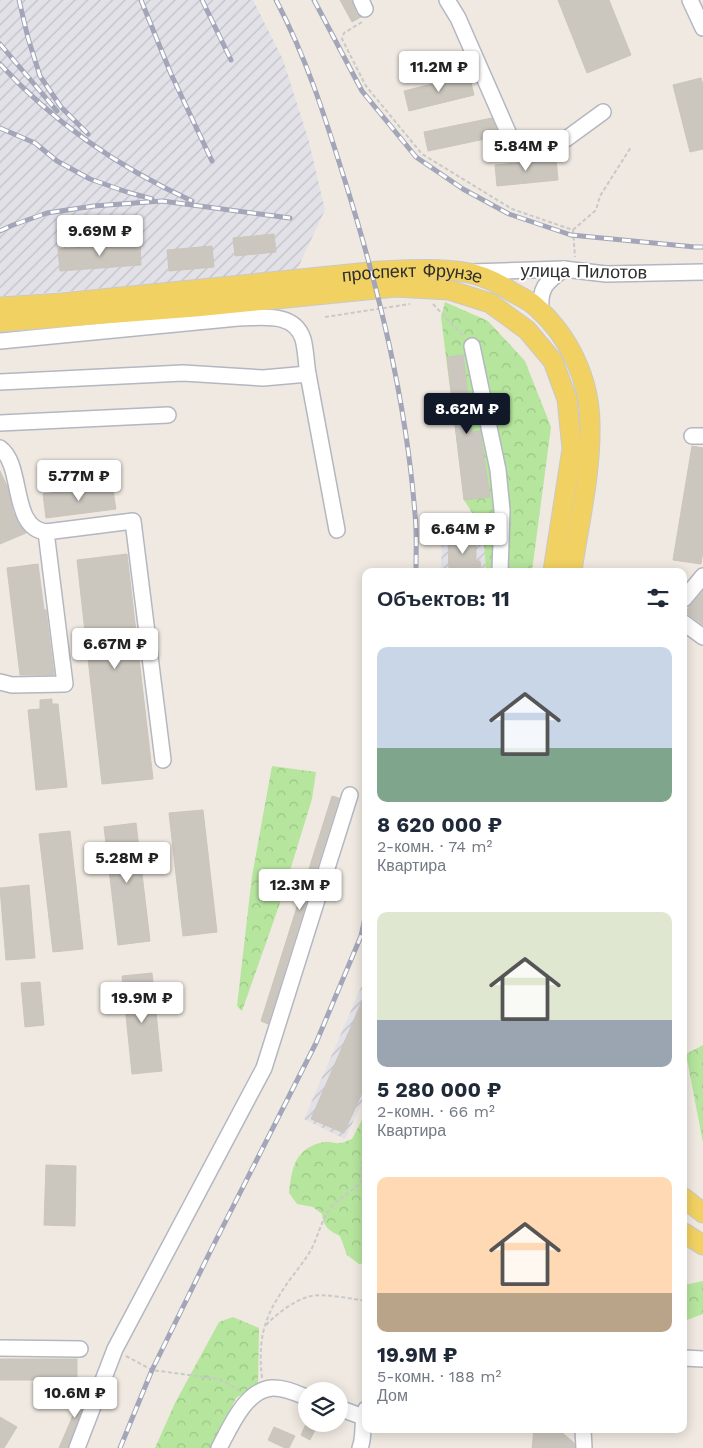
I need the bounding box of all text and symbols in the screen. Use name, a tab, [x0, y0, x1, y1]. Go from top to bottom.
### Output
pin: 11.2M ₽	[393, 51, 485, 93]
text: 11.2M ₽	[410, 57, 468, 76]
pin: 5.84M ₽	[480, 130, 572, 172]
text: 5.84M ₽	[494, 136, 558, 155]
pin: 9.69M ₽	[54, 214, 146, 257]
text: 9.69M ₽	[68, 221, 132, 240]
street label: проспект Фрунзе	[341, 259, 485, 287]
street label: улица Пилотов	[521, 259, 647, 283]
pin: 8.62M ₽	[421, 392, 513, 435]
text: 8.62M ₽	[435, 399, 499, 418]
pin: 5.77M ₽	[33, 460, 125, 502]
text: 5.77M ₽	[48, 466, 110, 485]
pin: 6.64M ₽	[417, 512, 509, 555]
text: 6.64M ₽	[431, 519, 495, 538]
icon: filters	[644, 584, 672, 612]
text: Объектов: 11	[377, 586, 510, 611]
pin: 6.67M ₽	[69, 628, 161, 670]
text: 6.67M ₽	[83, 634, 147, 653]
icon: home	[480, 679, 570, 769]
text: 8 620 000 ₽	[377, 812, 502, 837]
text: 2-комн. · 74 m²	[377, 837, 492, 856]
pin: 5.28M ₽	[81, 842, 173, 884]
text: 5.28M ₽	[95, 848, 159, 867]
text: Квартира	[377, 856, 446, 875]
pin: 12.3M ₽	[254, 868, 346, 911]
text: 12.3M ₽	[270, 875, 330, 894]
icon: home	[480, 944, 570, 1034]
pin: 19.9M ₽	[96, 982, 188, 1024]
text: 19.9M ₽	[111, 988, 173, 1007]
text: 5 280 000 ₽	[377, 1077, 502, 1102]
text: 2-комн. · 66 m²	[377, 1102, 495, 1121]
text: Квартира	[377, 1121, 446, 1140]
icon: home	[480, 1209, 570, 1299]
text: 19.9M ₽	[377, 1342, 457, 1367]
text: 5-комн. · 188 m²	[377, 1367, 501, 1386]
pin: 10.6M ₽	[29, 1376, 121, 1419]
map controls	[298, 1382, 348, 1432]
button: layers	[298, 1382, 348, 1432]
text: 10.6M ₽	[44, 1383, 106, 1402]
text: Дом	[377, 1386, 408, 1405]

